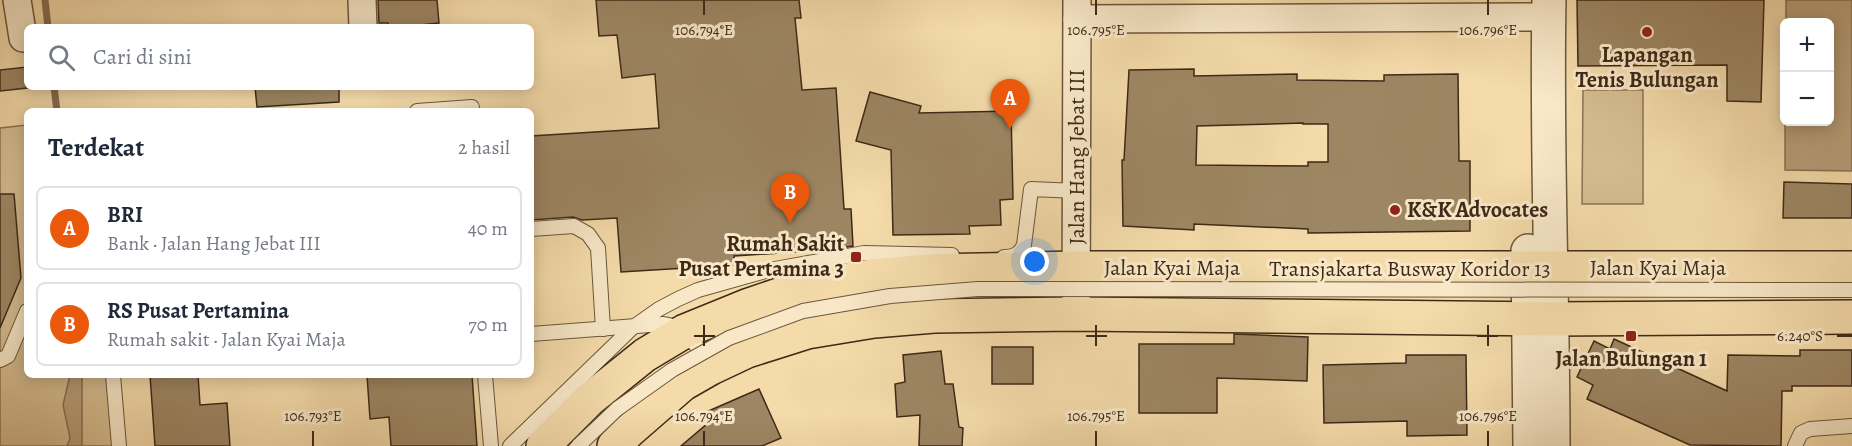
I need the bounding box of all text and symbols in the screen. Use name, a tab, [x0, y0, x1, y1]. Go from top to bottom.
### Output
map controls	[1780, 18, 1834, 126]
button: +	[1780, 18, 1834, 72]
text: 106.794°E	[675, 20, 733, 40]
text: 106.795°E	[1067, 20, 1125, 40]
text: 106.796°E	[1459, 20, 1517, 40]
search box	[24, 24, 534, 90]
marker: Lapangan Tenis Bulungan	[1640, 25, 1654, 39]
place label: Lapangan Tenis Bulungan	[1575, 40, 1719, 95]
icon: search	[45, 41, 78, 74]
text: Cari di sini	[93, 42, 192, 72]
street label: Jalan Hang Jebat III	[1062, 69, 1092, 245]
button: −	[1780, 72, 1834, 126]
pin: A	[990, 80, 1030, 129]
text: Terdekat	[48, 130, 144, 165]
text: 2 hasil	[458, 134, 510, 161]
pin: B	[770, 174, 810, 223]
place label: K&K Advocates	[1407, 195, 1548, 225]
text: BRI	[107, 200, 143, 230]
marker: K&K Advocates	[1388, 203, 1402, 217]
text: A	[63, 215, 76, 242]
text: 40 m	[468, 215, 508, 242]
place label: Rumah Sakit Pusat Pertamina 3	[678, 229, 845, 284]
text: Bank · Jalan Hang Jebat III	[107, 230, 321, 257]
your location	[1020, 247, 1049, 276]
marker: Rumah Sakit Pusat Pertamina 3	[849, 250, 863, 264]
street label: Jalan Kyai Maja	[1104, 253, 1241, 283]
street label: Jalan Kyai Maja	[1590, 253, 1727, 283]
street label: Transjakarta Busway Koridor 13	[1269, 254, 1551, 284]
text: RS Pusat Pertamina	[107, 296, 289, 326]
text: B	[63, 311, 76, 338]
text: 70 m	[468, 311, 508, 338]
text: Rumah sakit · Jalan Kyai Maja	[107, 326, 346, 353]
text: 6.240°S	[1777, 326, 1823, 346]
marker: Jalan Bulungan 1	[1624, 329, 1638, 343]
place label: Jalan Bulungan 1	[1555, 344, 1707, 374]
text: 106.793°E	[284, 406, 342, 426]
text: 106.794°E	[675, 406, 733, 426]
text: 106.795°E	[1067, 406, 1125, 426]
text: 106.796°E	[1459, 406, 1517, 426]

